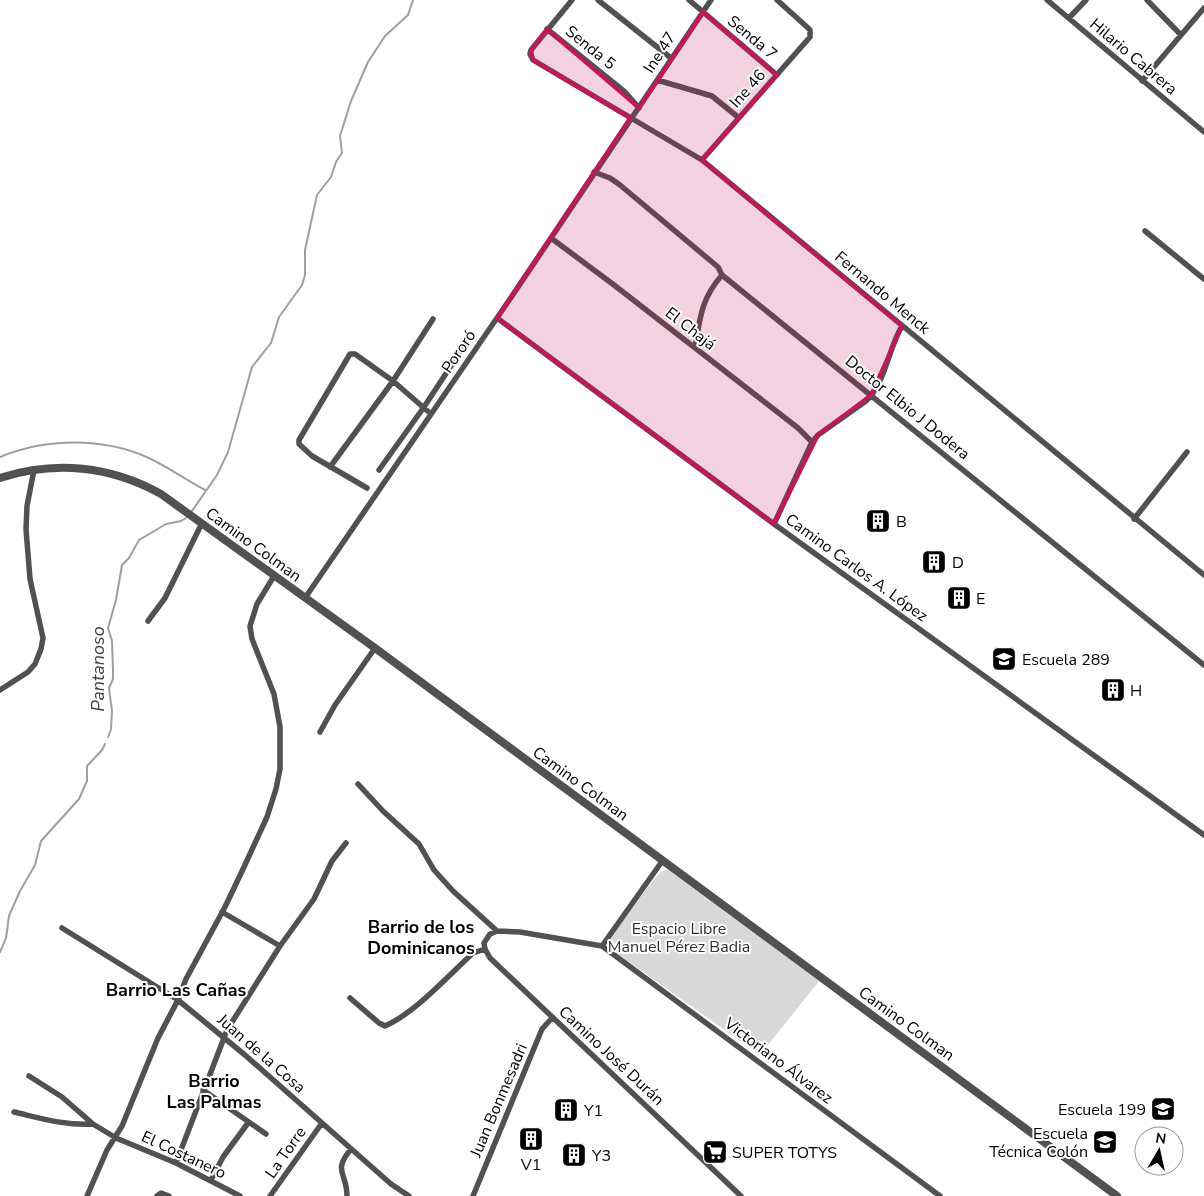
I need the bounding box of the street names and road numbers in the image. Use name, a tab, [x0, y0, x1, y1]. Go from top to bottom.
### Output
street label: Senda 7	[723, 10, 782, 65]
street label: Hilario Cabrera	[1085, 14, 1182, 100]
street label: Senda 5	[561, 21, 620, 75]
street label: Ine 47	[638, 28, 681, 77]
street label: Ine 46	[725, 65, 771, 113]
street label: Fernando Menck	[830, 246, 936, 340]
street label: El Chajá	[660, 302, 720, 356]
street label: Pororó	[436, 326, 481, 377]
street label: Doctor Elbio J Dodera	[840, 351, 974, 465]
street label: Camino Colman	[201, 503, 306, 587]
street label: Camino Carlos A. López	[781, 509, 932, 627]
street label: Camino Colman	[528, 742, 633, 826]
street label: Camino Colman	[854, 982, 959, 1066]
street label: Camino José Durán	[554, 1001, 669, 1110]
street label: Juan de la Cosa	[212, 1009, 310, 1098]
street label: Victoriano Álvarez	[719, 1012, 837, 1109]
street label: Juan Bonmesadri	[465, 1040, 533, 1162]
street label: La Torre	[260, 1122, 312, 1183]
street label: El Costanero	[138, 1126, 230, 1184]

